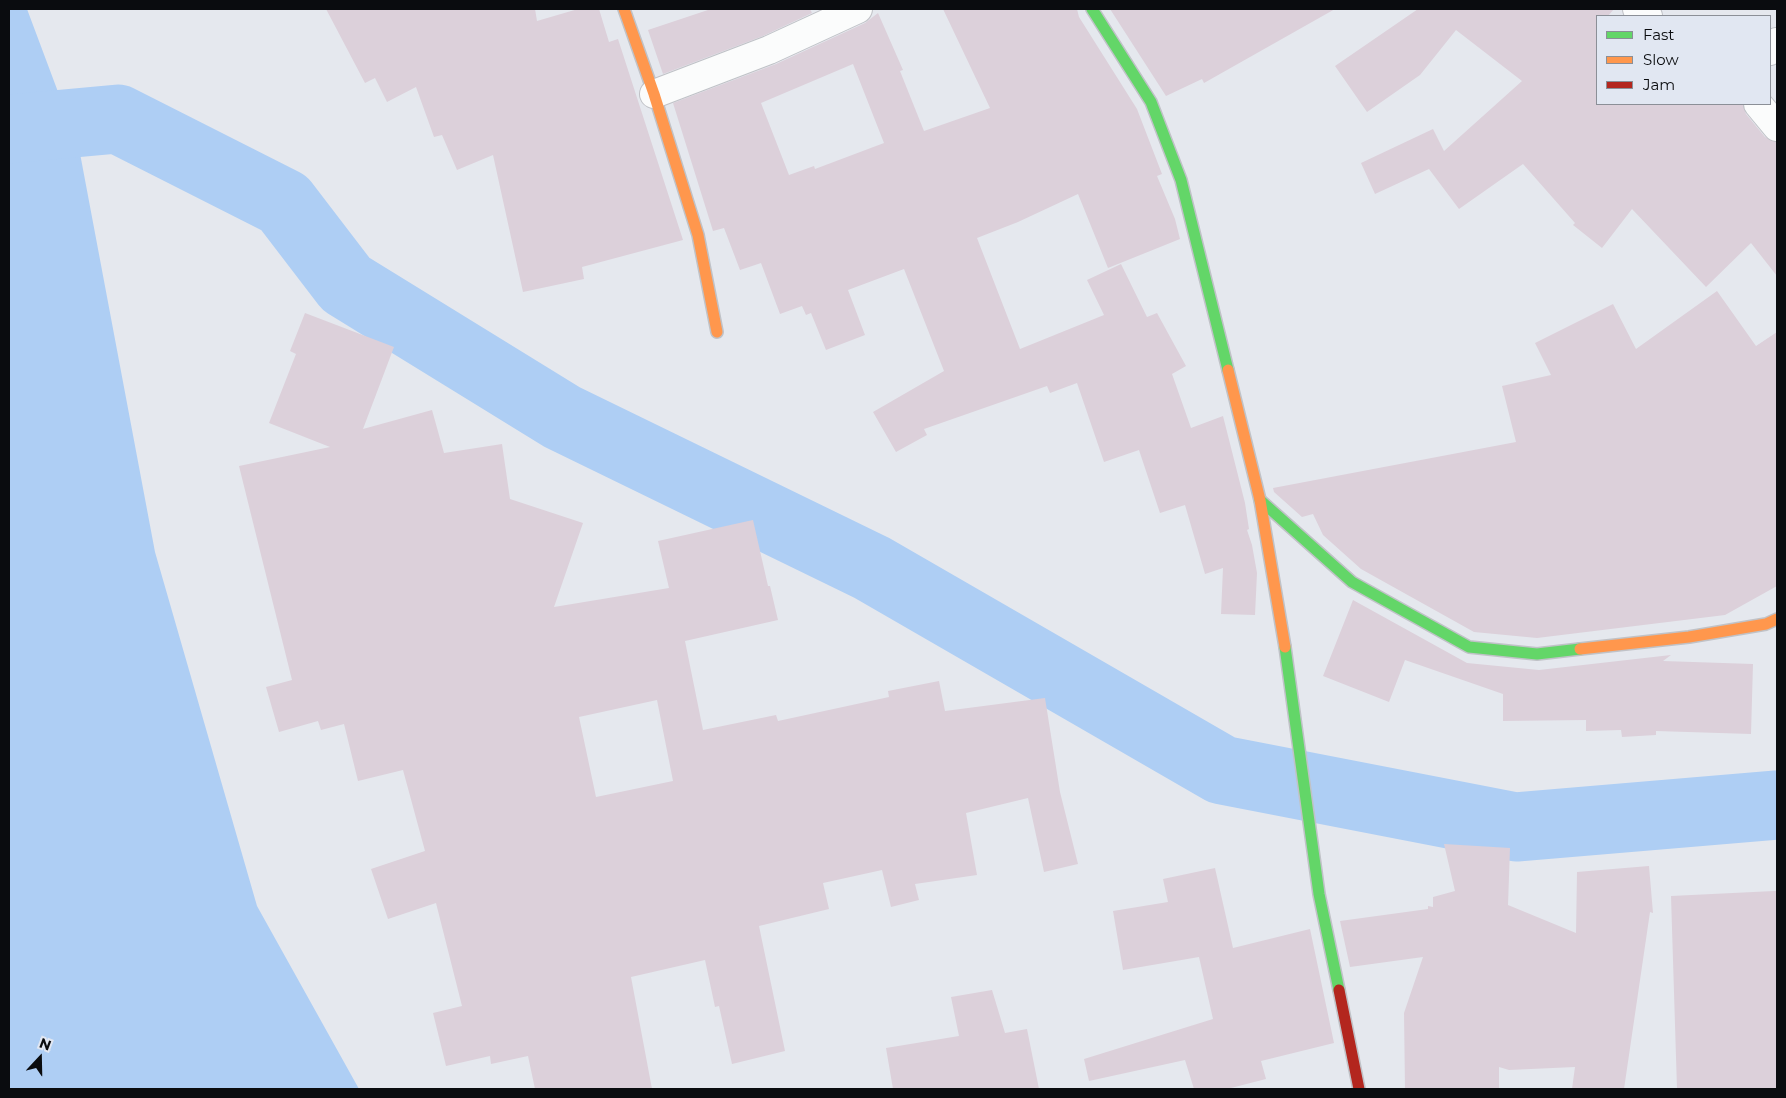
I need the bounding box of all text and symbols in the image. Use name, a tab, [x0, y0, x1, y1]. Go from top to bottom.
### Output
legend	[1596, 15, 1771, 105]
text: Fast	[1643, 25, 1674, 44]
text: Slow	[1643, 50, 1679, 69]
text: Jam	[1643, 75, 1675, 94]
north arrow	[15, 1033, 65, 1083]
text: N	[37, 1034, 54, 1054]

